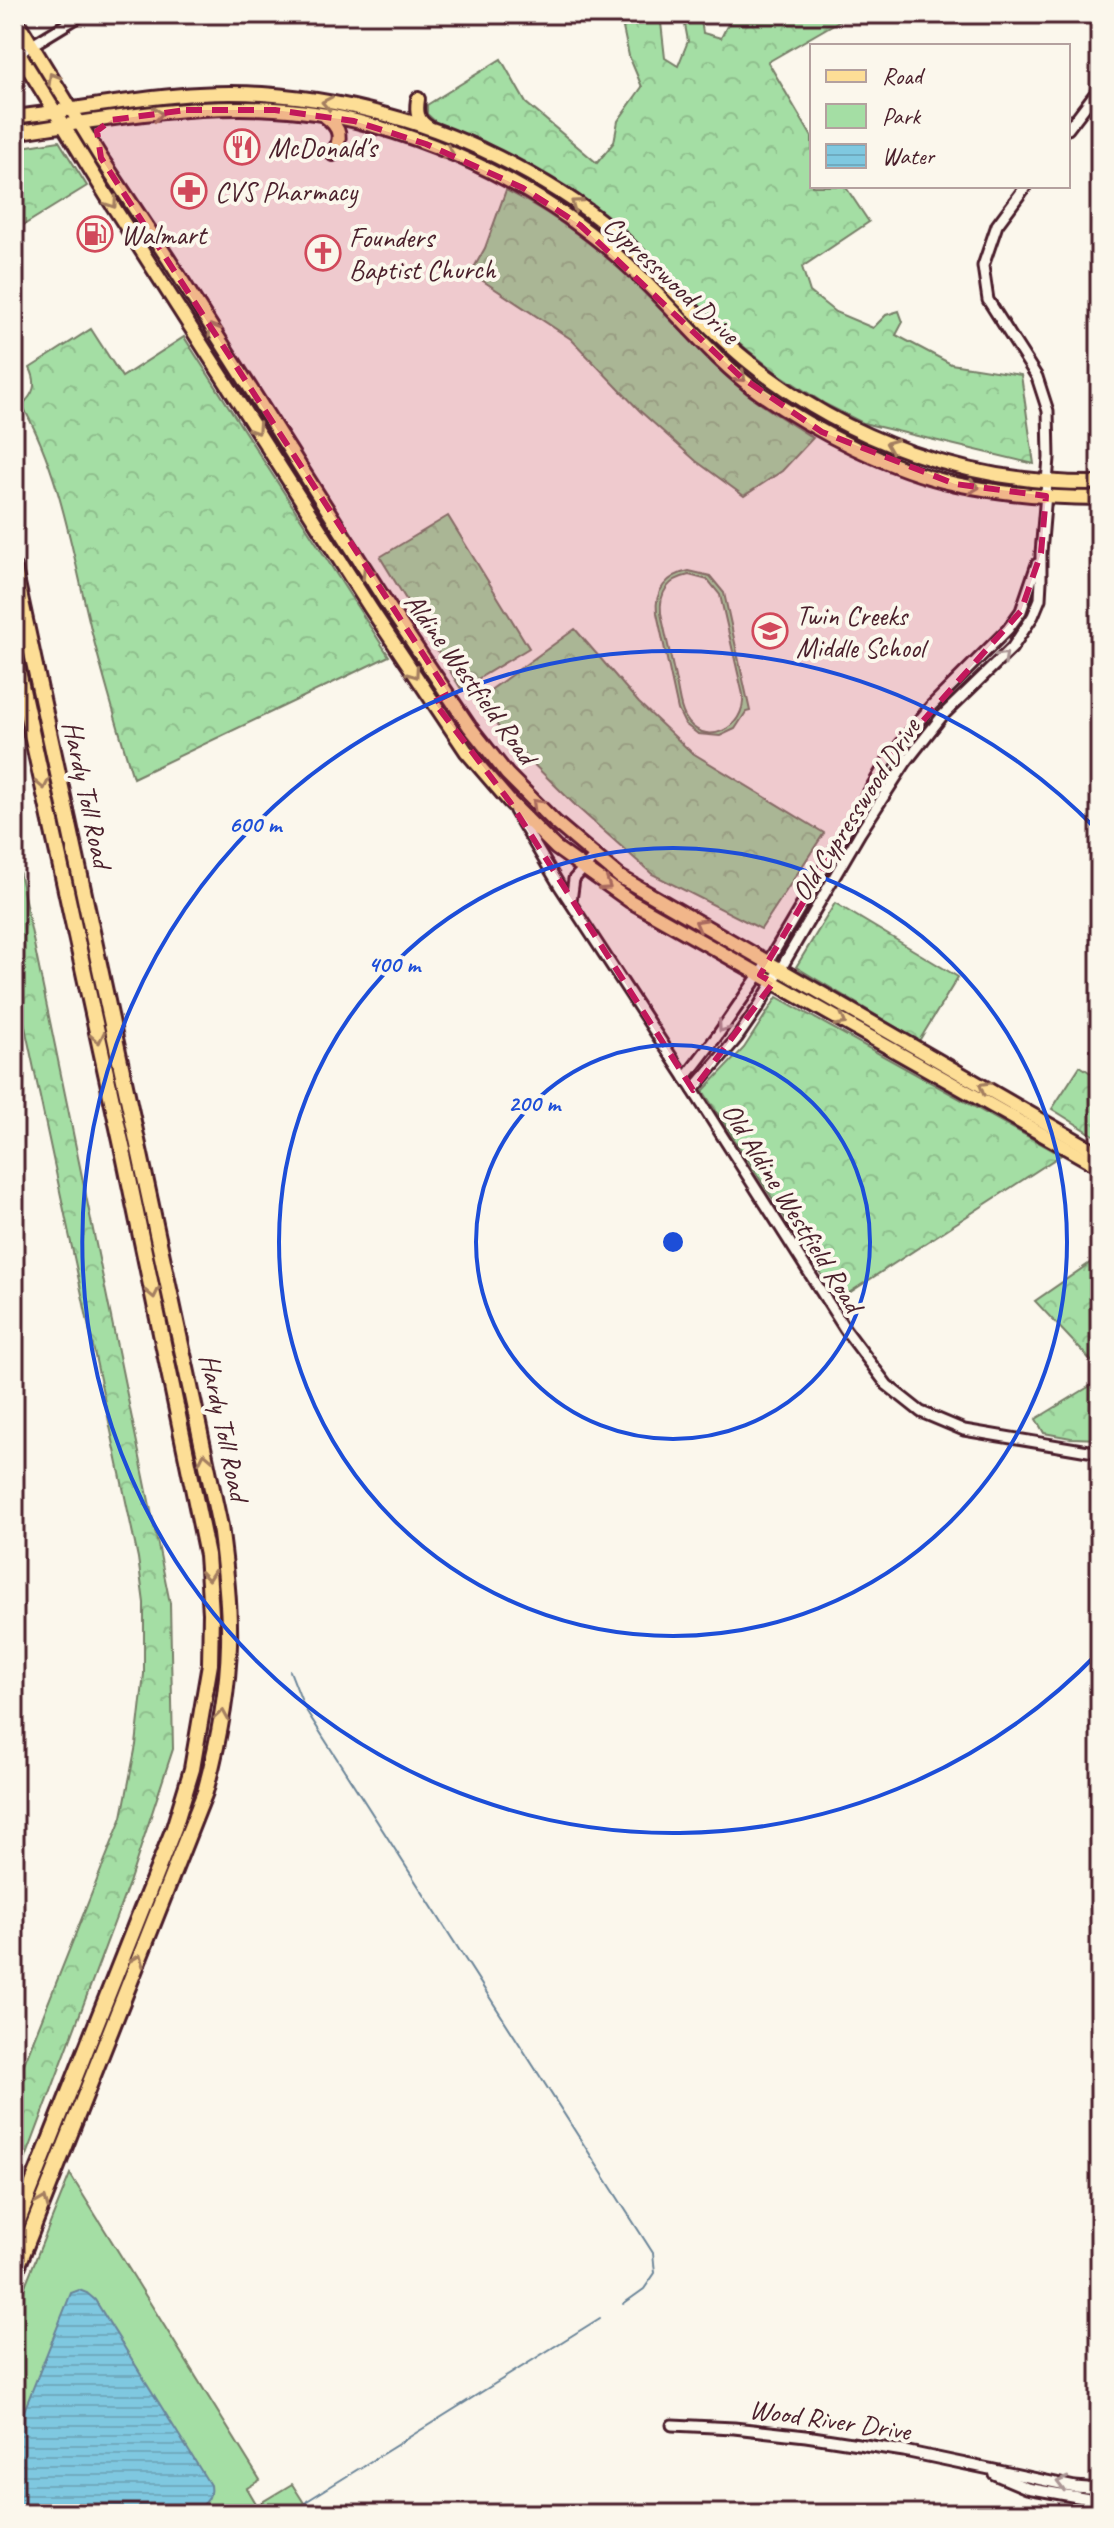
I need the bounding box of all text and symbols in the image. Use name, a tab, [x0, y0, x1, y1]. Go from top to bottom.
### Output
legend	[810, 44, 1070, 188]
text: Road	[882, 61, 926, 91]
one-way arrow	[47, 72, 62, 87]
one-way arrow	[320, 95, 334, 112]
text: Park	[882, 101, 922, 131]
one-way arrow	[152, 105, 165, 122]
restaurant icon: McDonald's	[223, 128, 261, 166]
place label: McDonald's	[268, 130, 379, 165]
text: Water	[882, 141, 937, 171]
one-way arrow	[441, 143, 455, 160]
pharmacy icon: CVS Pharmacy	[170, 172, 208, 210]
place label: CVS Pharmacy	[215, 174, 359, 209]
one-way arrow	[102, 194, 117, 209]
one-way arrow	[571, 199, 585, 214]
street label: Cypresswood Drive	[596, 207, 748, 353]
fuel station icon: Walmart	[76, 215, 114, 253]
place label: Walmart	[121, 217, 209, 252]
place label: Founders Baptist Church	[349, 220, 497, 287]
church icon: Founders Baptist Church	[304, 234, 342, 272]
one-way arrow	[207, 323, 222, 338]
one-way arrow	[732, 367, 747, 382]
one-way arrow	[247, 420, 262, 435]
one-way arrow	[885, 438, 899, 455]
one-way arrow	[968, 478, 981, 495]
one-way arrow	[362, 566, 377, 581]
street label: Aldine Westfield Road	[397, 586, 547, 774]
place label: Twin Creeks Middle School	[796, 598, 930, 665]
school or university icon: Twin Creeks Middle School	[751, 612, 789, 650]
one-way arrow	[994, 651, 1008, 666]
one-way arrow	[404, 664, 419, 678]
street label: Old Cypresswood Drive	[783, 710, 929, 907]
street label: Hardy Toll Road	[55, 718, 121, 874]
one-way arrow	[34, 777, 51, 791]
one-way arrow	[532, 799, 546, 813]
text: 600 m	[229, 809, 284, 839]
one-way arrow	[597, 875, 611, 890]
one-way arrow	[694, 918, 708, 933]
text: 400 m	[368, 949, 422, 979]
one-way arrow	[832, 1011, 847, 1027]
one-way arrow	[718, 1018, 733, 1033]
one-way arrow	[89, 1031, 106, 1045]
one-way arrow	[978, 1081, 993, 1097]
text: 200 m	[508, 1088, 562, 1118]
street label: Old Aldine Westfield Road	[714, 1096, 873, 1322]
centre of rings	[659, 1228, 687, 1256]
one-way arrow	[143, 1286, 160, 1299]
street label: Hardy Toll Road	[192, 1351, 258, 1507]
one-way arrow	[197, 1451, 214, 1465]
one-way arrow	[200, 1569, 217, 1582]
one-way arrow	[213, 1708, 230, 1722]
one-way arrow	[128, 1954, 145, 1968]
one-way arrow	[33, 2196, 50, 2210]
street label: Wood River Drive	[747, 2391, 914, 2448]
one-way arrow	[1056, 2476, 1069, 2493]

